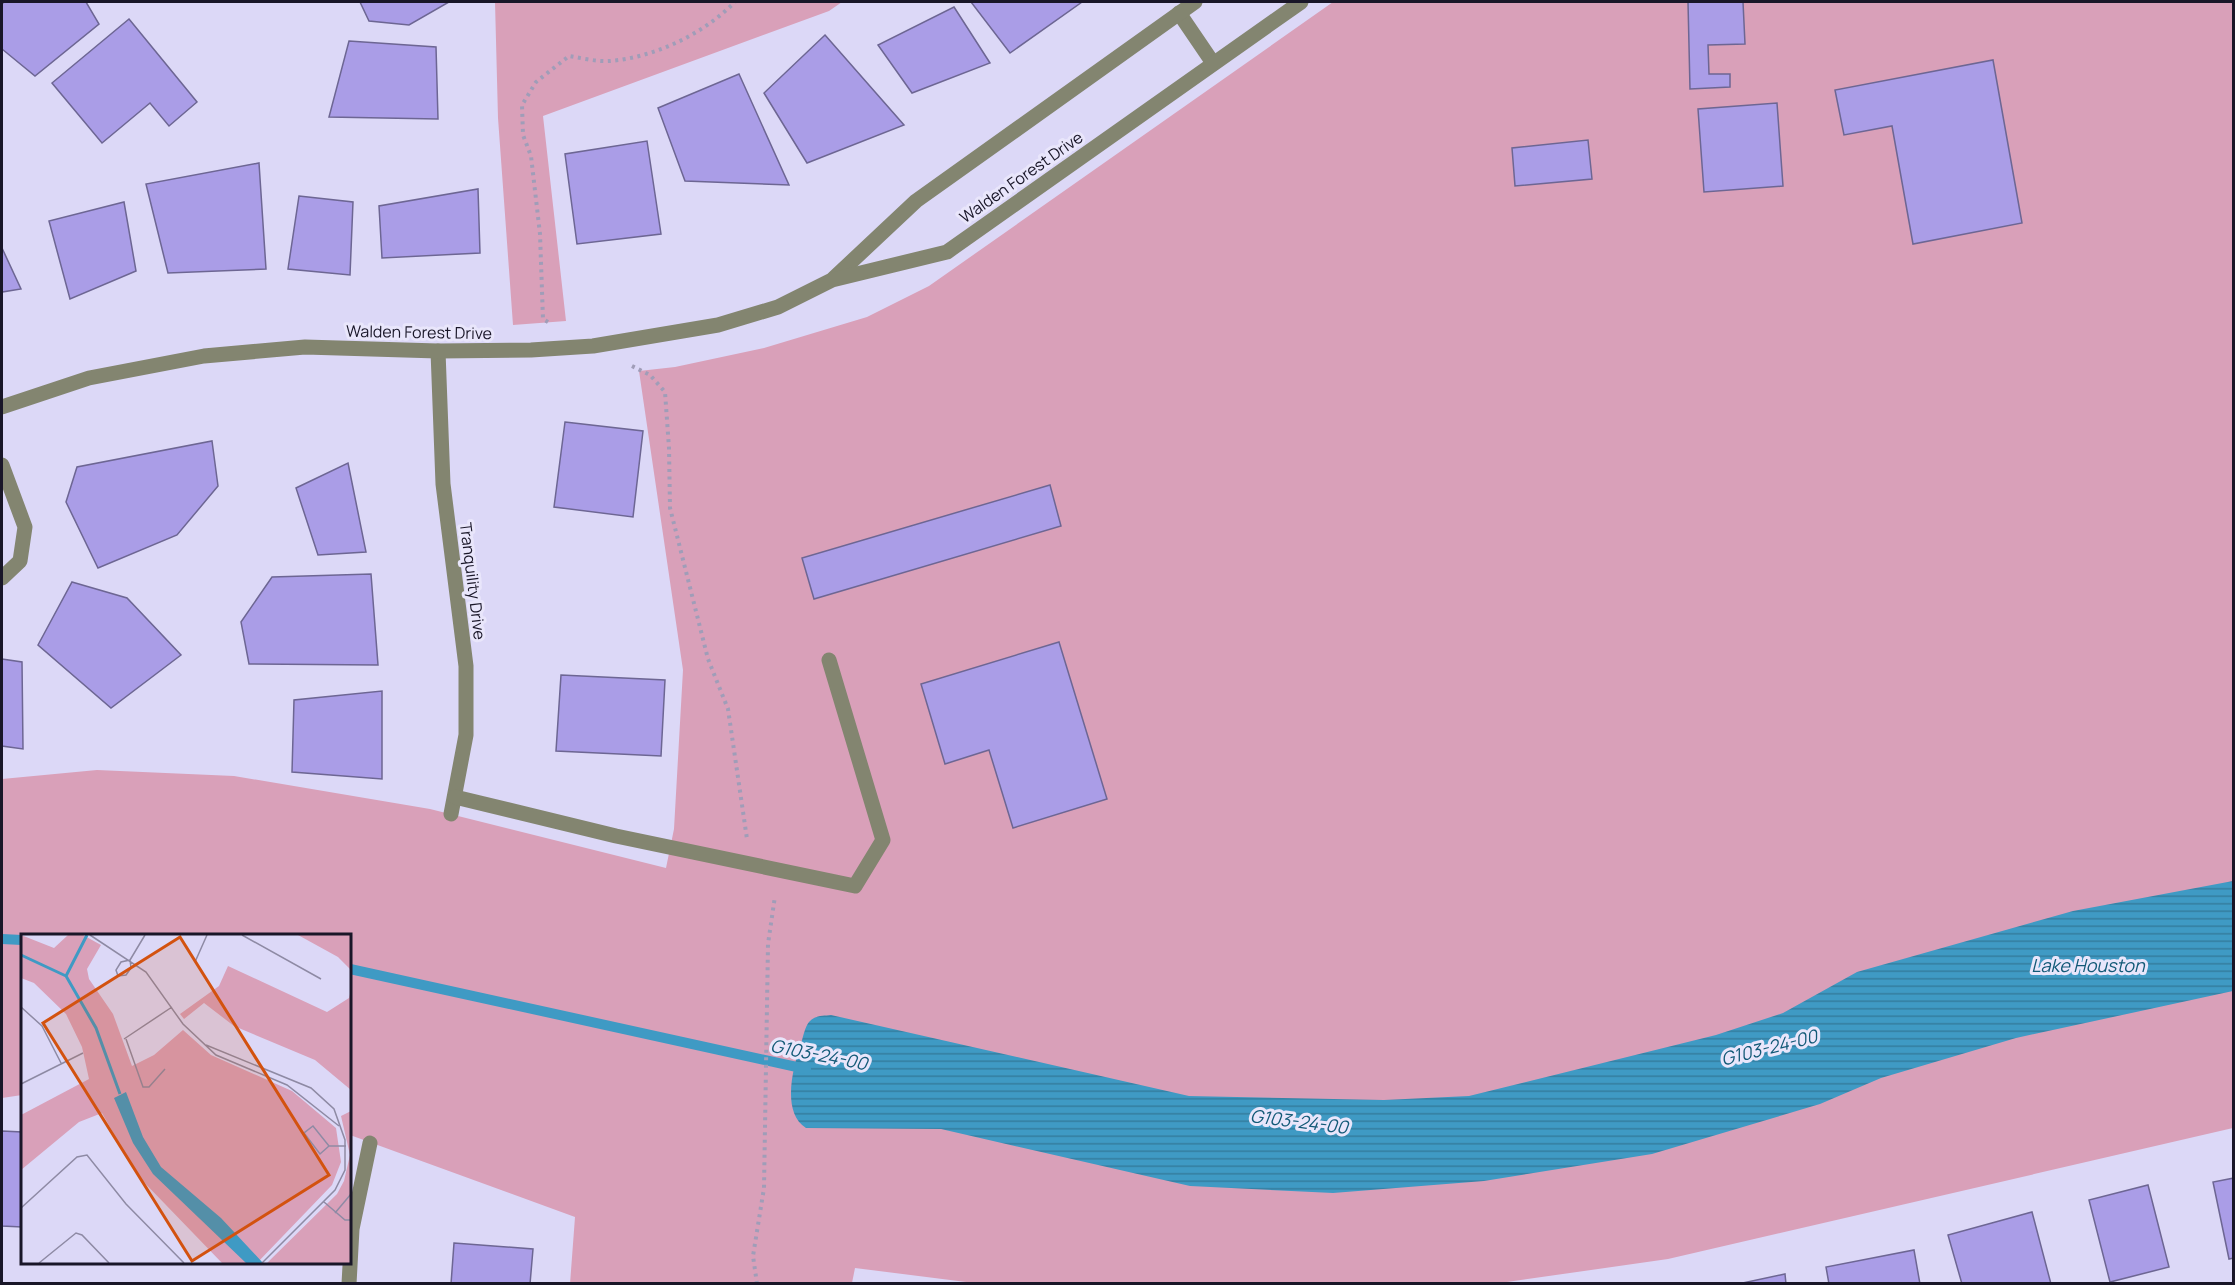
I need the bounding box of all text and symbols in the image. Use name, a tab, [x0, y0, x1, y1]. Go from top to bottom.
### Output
street label: Walden Forest Drive	[955, 126, 1087, 228]
street label: Walden Forest Drive	[346, 320, 492, 344]
street label: Tranquility Drive	[455, 521, 491, 641]
inset map	[21, 934, 351, 1264]
water label: Lake Houston	[2031, 953, 2146, 977]
water label: G103-24-00	[1718, 1023, 1822, 1071]
water label: G103-24-00	[768, 1033, 871, 1076]
water label: G103-24-00	[1249, 1103, 1351, 1139]

